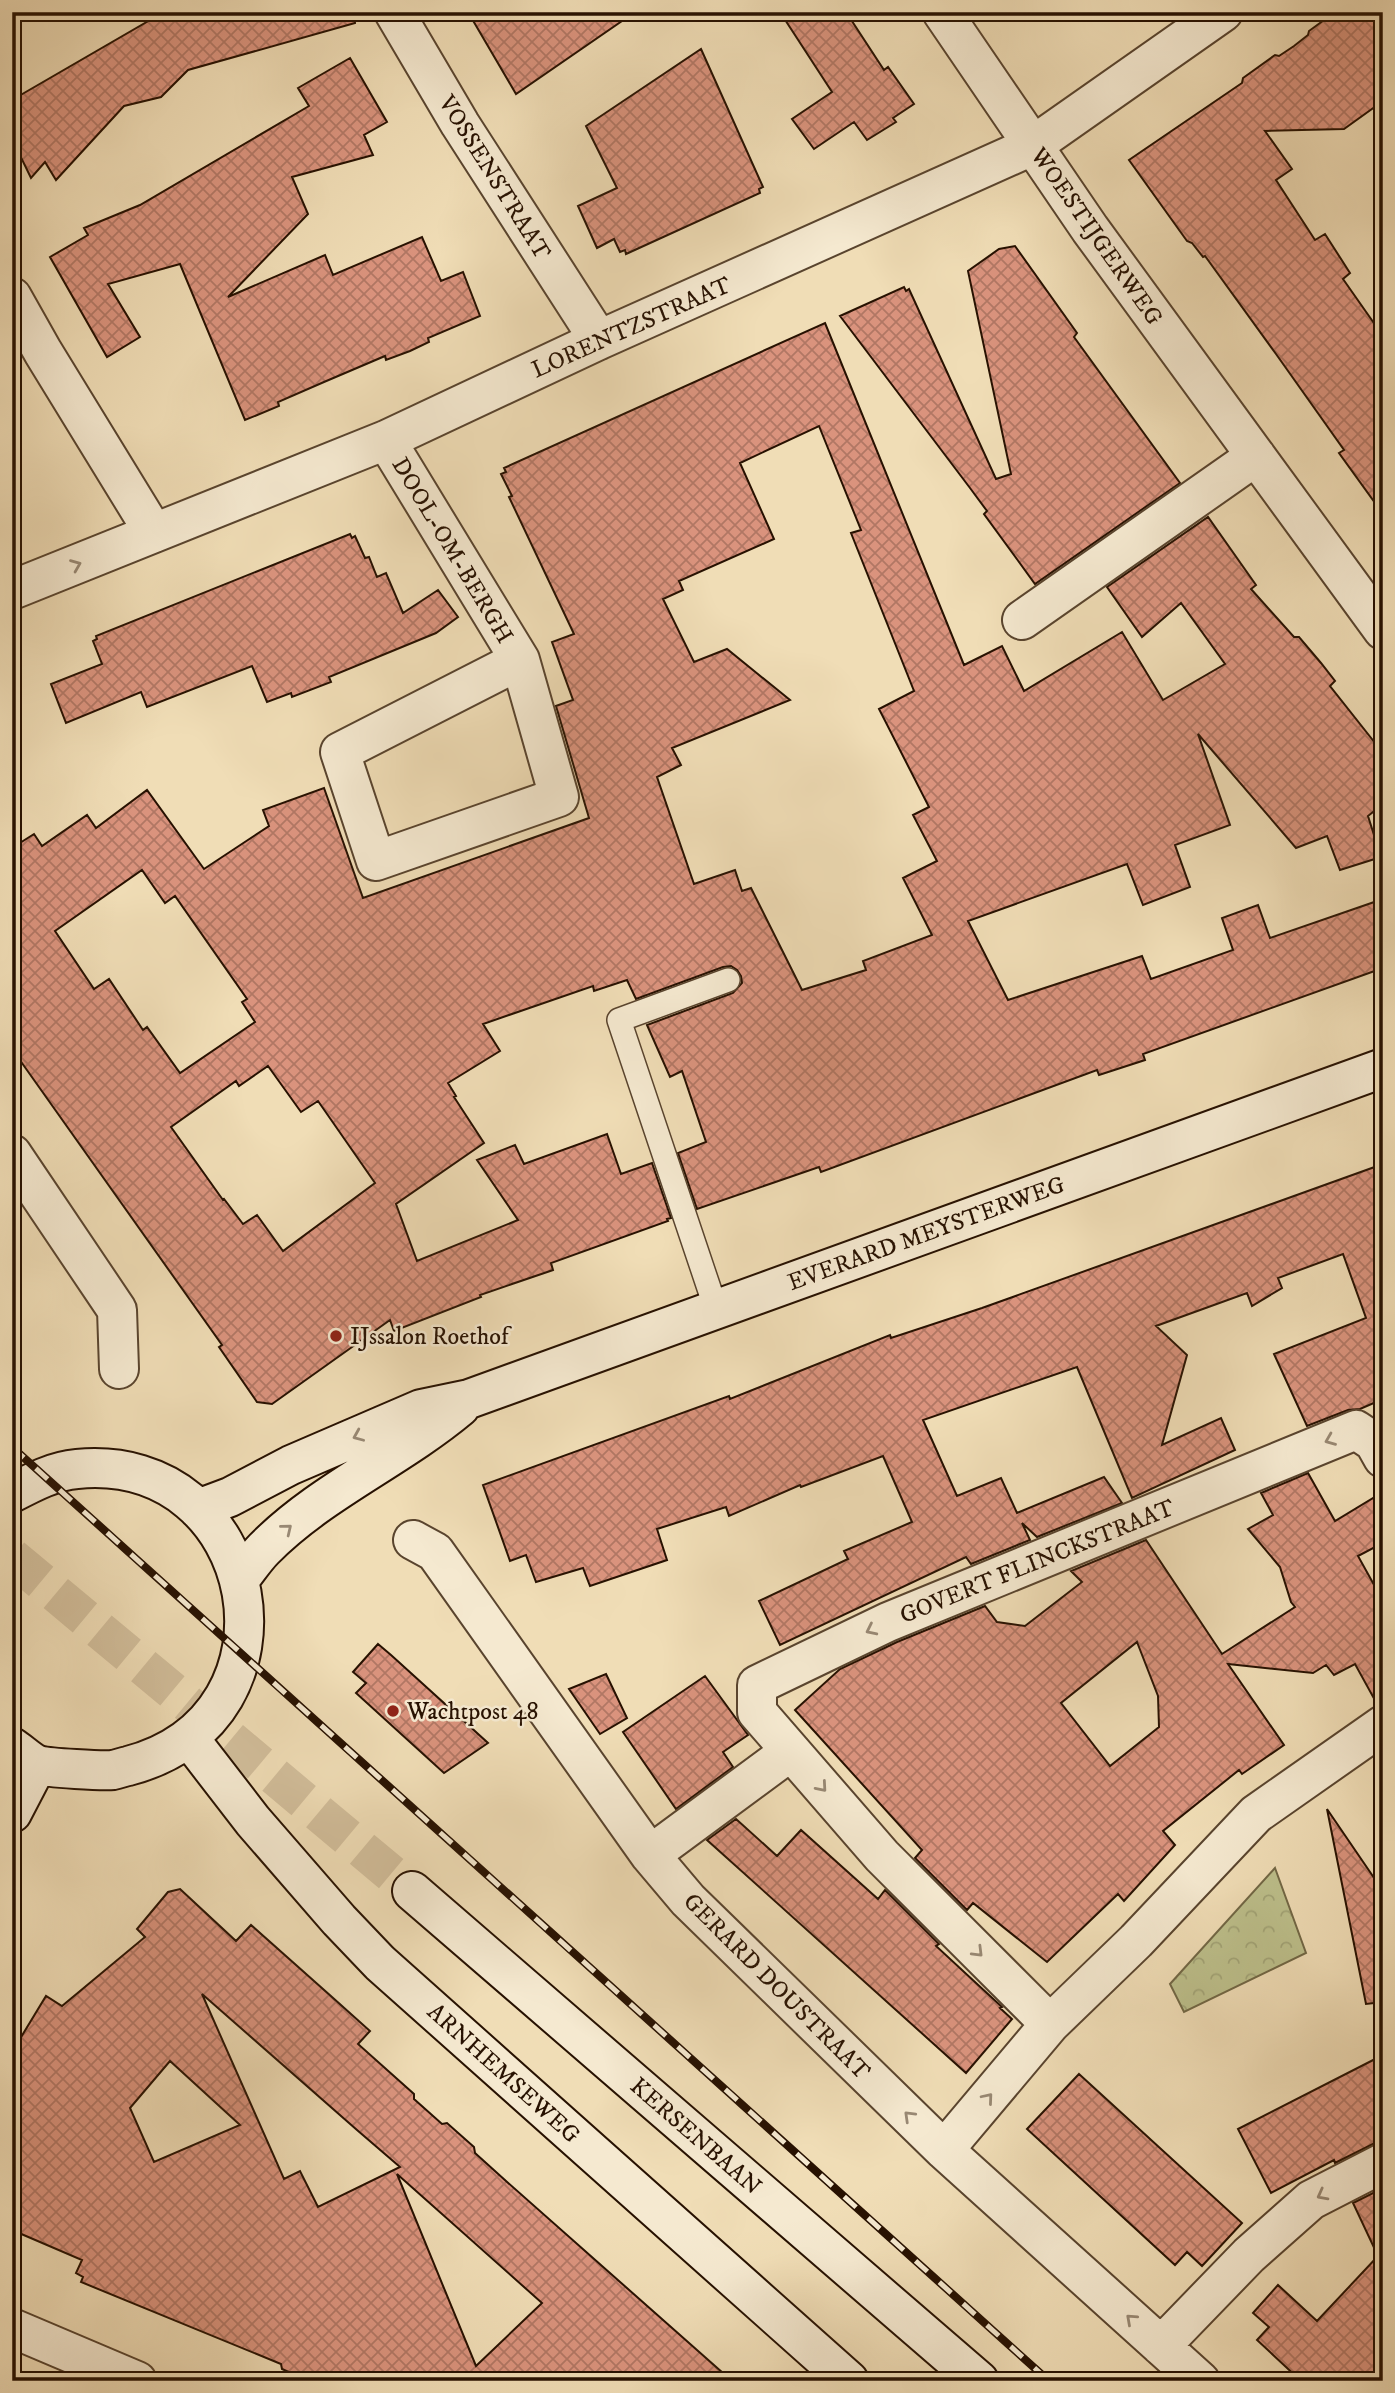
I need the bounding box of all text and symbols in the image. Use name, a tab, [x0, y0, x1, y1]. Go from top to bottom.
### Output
street label: VOSSENSTRAAT	[431, 89, 557, 265]
street label: WOESTIJGERWEG	[1023, 141, 1169, 332]
street label: LORENTZSTRAAT	[527, 270, 736, 385]
street label: DOOL-OM-BERGH	[385, 452, 520, 649]
one-way arrow	[69, 559, 81, 573]
street label: EVERARD MEYSTERWEG	[784, 1170, 1069, 1298]
place label: IJssalon Roethof	[350, 1322, 512, 1352]
marker: IJssalon Roethof	[328, 1328, 344, 1344]
one-way arrow	[353, 1427, 365, 1441]
one-way arrow	[1325, 1432, 1337, 1446]
street label: GOVERT FLINCKSTRAAT	[896, 1493, 1179, 1631]
one-way arrow	[279, 1525, 291, 1538]
one-way arrow	[866, 1622, 878, 1636]
place label: Wachtpost 48	[406, 1697, 539, 1727]
marker: Wachtpost 48	[385, 1703, 401, 1719]
one-way arrow	[814, 1778, 826, 1791]
street label: GERARD DOUSTRAAT	[677, 1887, 876, 2086]
one-way arrow	[969, 1944, 982, 1957]
street label: ARNHEMSEWEG	[421, 1997, 586, 2150]
street label: KERSENBAAN	[623, 2071, 767, 2202]
one-way arrow	[979, 2093, 992, 2105]
one-way arrow	[904, 2111, 917, 2124]
one-way arrow	[1317, 2186, 1329, 2200]
one-way arrow	[1126, 2315, 1139, 2327]

